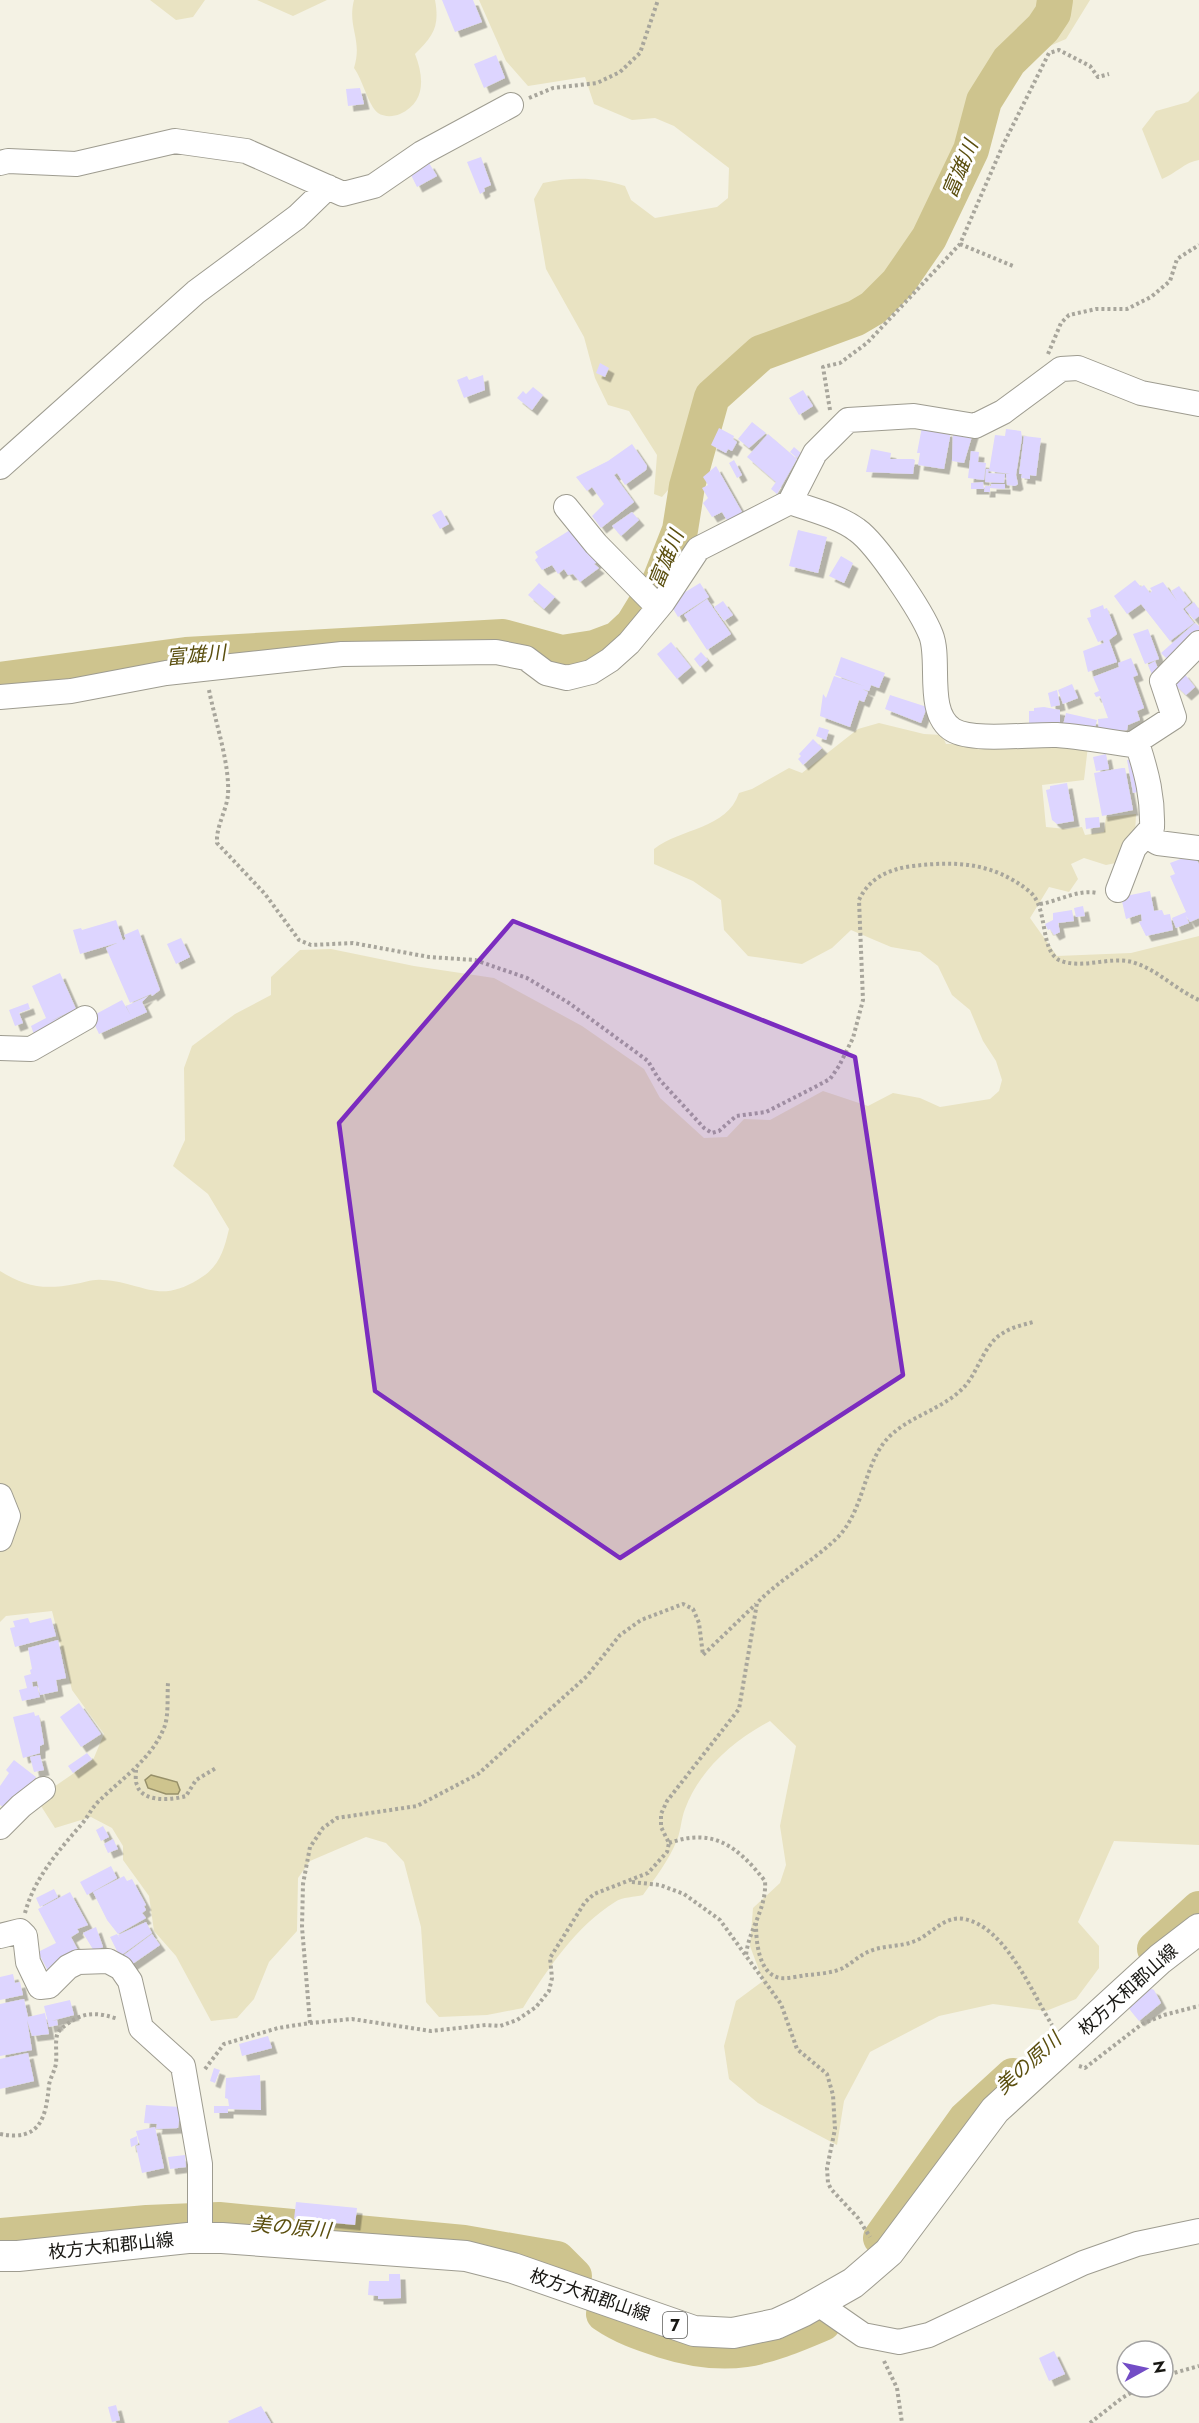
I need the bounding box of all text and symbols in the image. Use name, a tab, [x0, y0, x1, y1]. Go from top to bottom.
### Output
water label: 富雄川	[935, 134, 986, 202]
water label: 富雄川	[642, 524, 692, 592]
water label: 富雄川	[165, 638, 229, 673]
street label: 枚方大和郡山線	[1072, 1938, 1184, 2042]
water label: 美の原川	[989, 2024, 1069, 2101]
water label: 美の原川	[250, 2210, 334, 2246]
street label: 枚方大和郡山線	[47, 2226, 175, 2266]
street label: 枚方大和郡山線	[526, 2262, 654, 2328]
road number: 7	[663, 2312, 687, 2338]
north arrow	[1115, 2339, 1175, 2399]
text: N	[1147, 2359, 1172, 2375]

